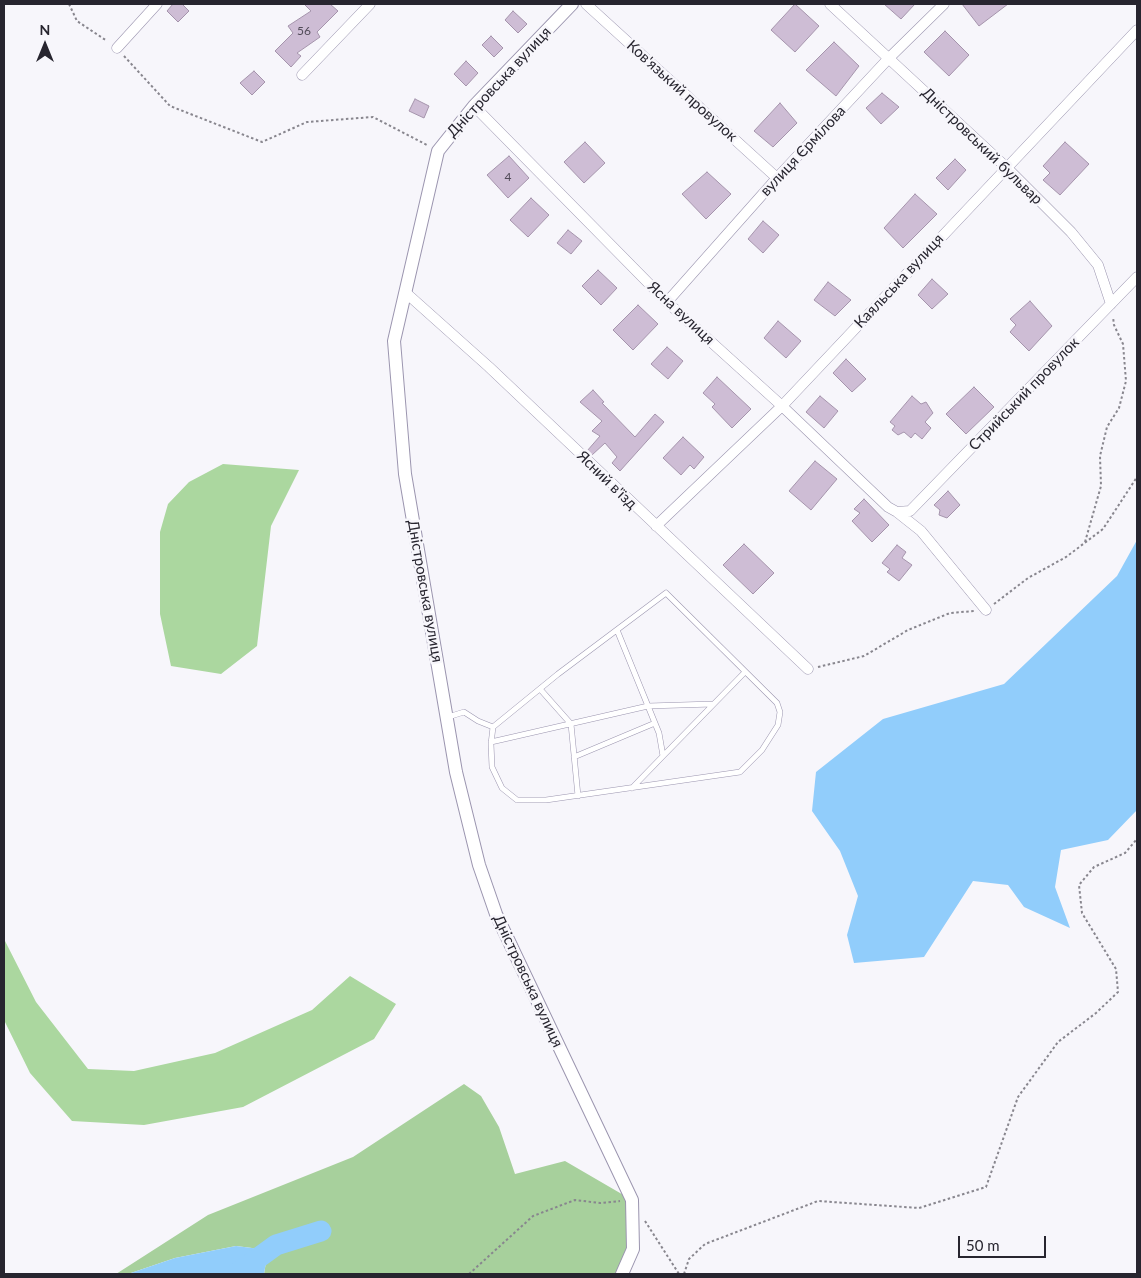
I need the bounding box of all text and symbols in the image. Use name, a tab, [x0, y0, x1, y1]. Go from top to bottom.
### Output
north arrow	[20, 20, 70, 70]
text: N	[40, 21, 50, 38]
street label: Дністровська вулиця	[443, 23, 555, 141]
house number: 56	[297, 24, 311, 38]
street label: Ков'язький провулок	[623, 36, 741, 146]
street label: Дністровський бульвар	[918, 84, 1046, 208]
street label: вулиця Єрмілова	[757, 102, 849, 200]
house number: 4	[505, 170, 511, 184]
street label: Каяльська вулиця	[851, 230, 947, 332]
street label: Ясна вулиця	[644, 278, 718, 348]
street label: Стрийський провулок	[965, 333, 1083, 455]
street label: Ясний в'їзд	[573, 447, 641, 513]
street label: Дністровська вулиця	[404, 518, 446, 664]
street label: Дністровська вулиця	[489, 912, 567, 1050]
scale bar	[961, 1226, 1048, 1258]
text: 50 m	[966, 1236, 1000, 1254]

